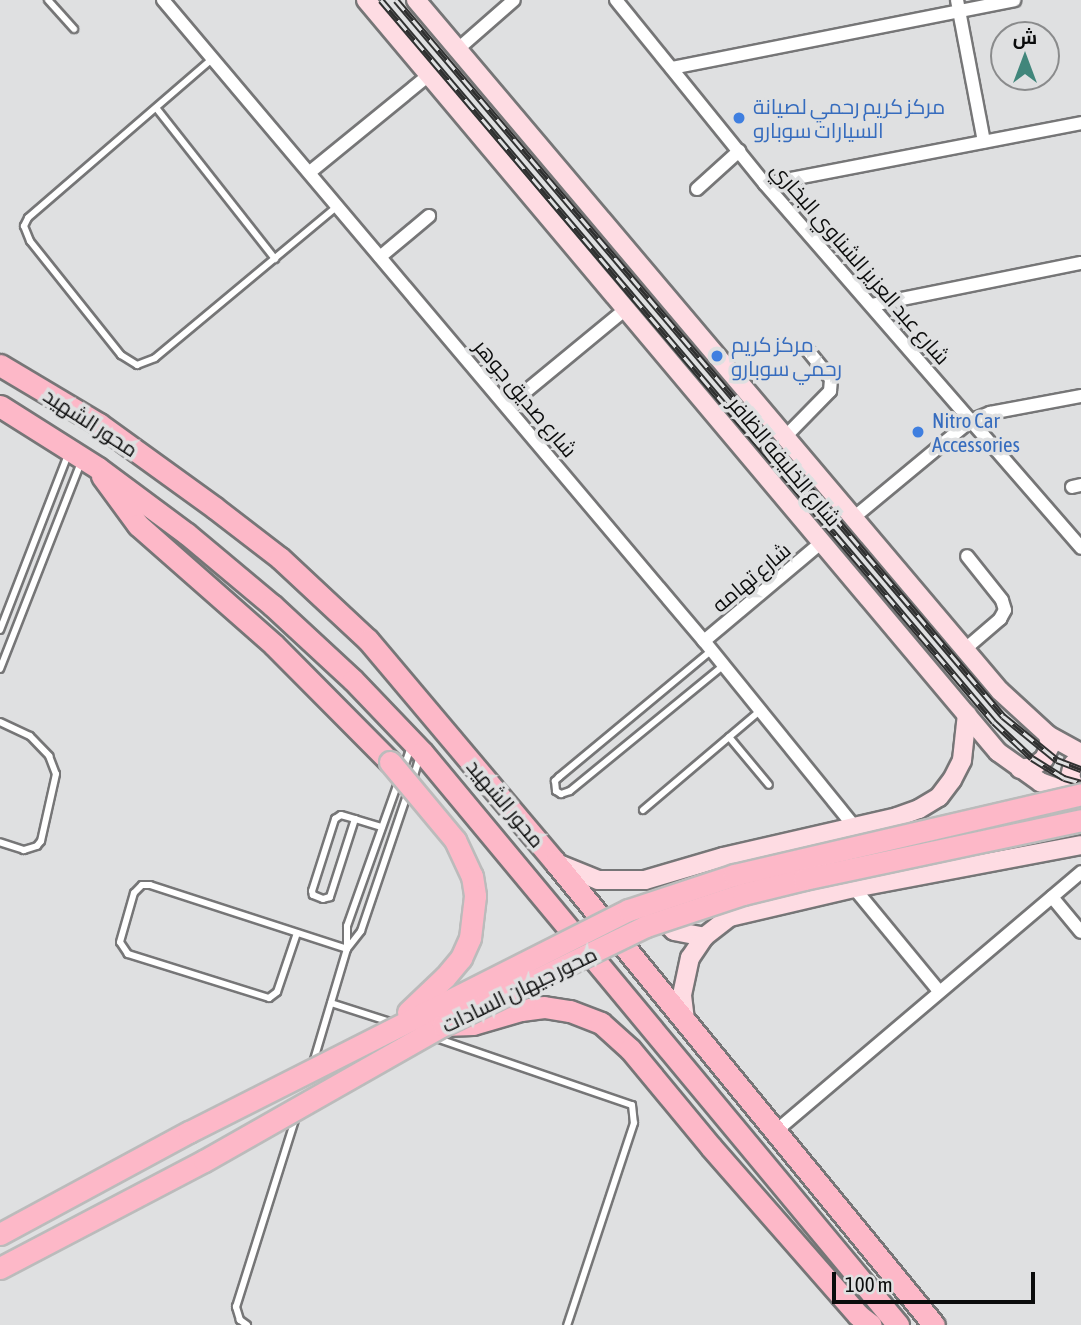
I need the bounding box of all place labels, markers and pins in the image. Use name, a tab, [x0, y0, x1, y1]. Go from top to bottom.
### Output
place label: مركز كريم رحمي لصيانة السيارات سوبارو	[753, 93, 945, 143]
marker: مركز كريم رحمي لصيانة السيارات سوبارو	[731, 110, 747, 126]
place label: مركز كريم رحمي سوبارو	[731, 331, 842, 381]
marker: مركز كريم رحمي سوبارو	[709, 348, 725, 364]
place label: Nitro Car Accessories	[932, 407, 1020, 457]
marker: Nitro Car Accessories	[910, 424, 926, 440]

